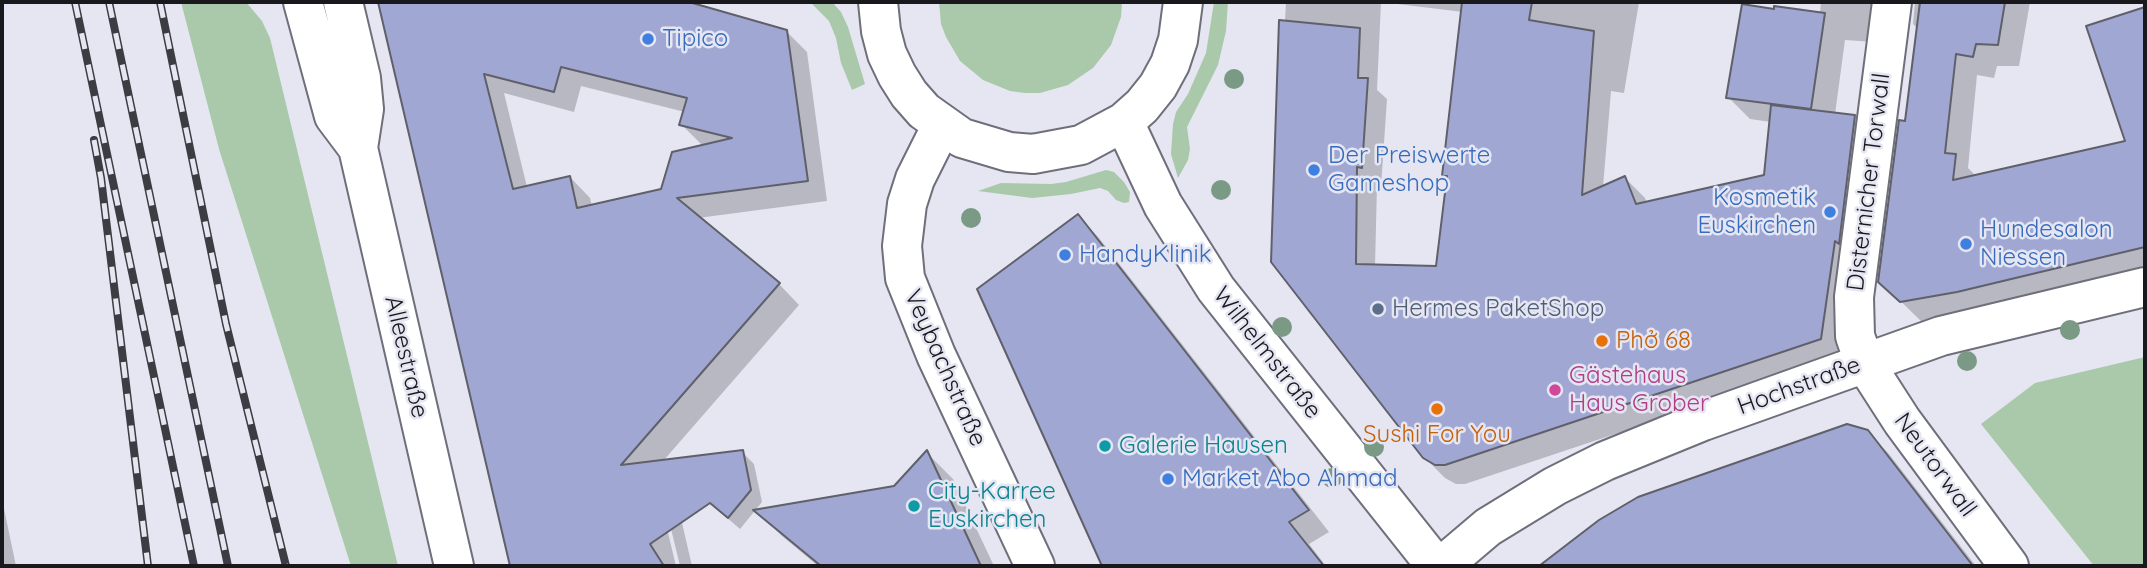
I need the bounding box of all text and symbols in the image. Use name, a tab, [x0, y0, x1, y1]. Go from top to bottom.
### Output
place label: Tipico	[662, 25, 728, 53]
marker: Tipico	[640, 31, 656, 47]
street label: Disternicher Torwall	[1841, 71, 1897, 293]
place label: Der Preiswerte Gameshop	[1328, 142, 1490, 198]
marker: Der Preiswerte Gameshop	[1306, 162, 1322, 178]
place label: Kosmetik Euskirchen	[1698, 184, 1816, 240]
marker: Kosmetik Euskirchen	[1822, 204, 1838, 220]
place label: Hundesalon Niessen	[1980, 216, 2113, 272]
marker: Hundesalon Niessen	[1958, 236, 1974, 252]
place label: HandyKlinik	[1079, 241, 1212, 269]
marker: HandyKlinik	[1057, 247, 1073, 263]
street label: Wilhelmstraße	[1207, 281, 1327, 425]
street label: Veybachstraße	[898, 285, 992, 451]
street label: Alleestraße	[378, 293, 434, 421]
place label: Hermes PaketShop	[1392, 295, 1604, 323]
marker: Hermes PaketShop	[1370, 301, 1386, 317]
place label: Phở 68	[1616, 327, 1691, 355]
marker: Phở 68	[1594, 333, 1610, 349]
street label: Hochstraße	[1734, 350, 1864, 422]
place label: Gästehaus Haus Grober	[1569, 362, 1709, 418]
marker: Gästehaus Haus Grober	[1547, 382, 1563, 398]
marker: Sushi For You	[1429, 401, 1445, 417]
street label: Neutorwall	[1888, 407, 1982, 523]
place label: Sushi For You	[1363, 421, 1511, 449]
place label: Galerie Hausen	[1119, 432, 1288, 460]
marker: Galerie Hausen	[1097, 438, 1113, 454]
place label: Market Abo Ahmad	[1182, 465, 1397, 493]
marker: Market Abo Ahmad	[1160, 471, 1176, 487]
place label: City-Karree Euskirchen	[928, 478, 1056, 534]
marker: City-Karree Euskirchen	[906, 498, 922, 514]

